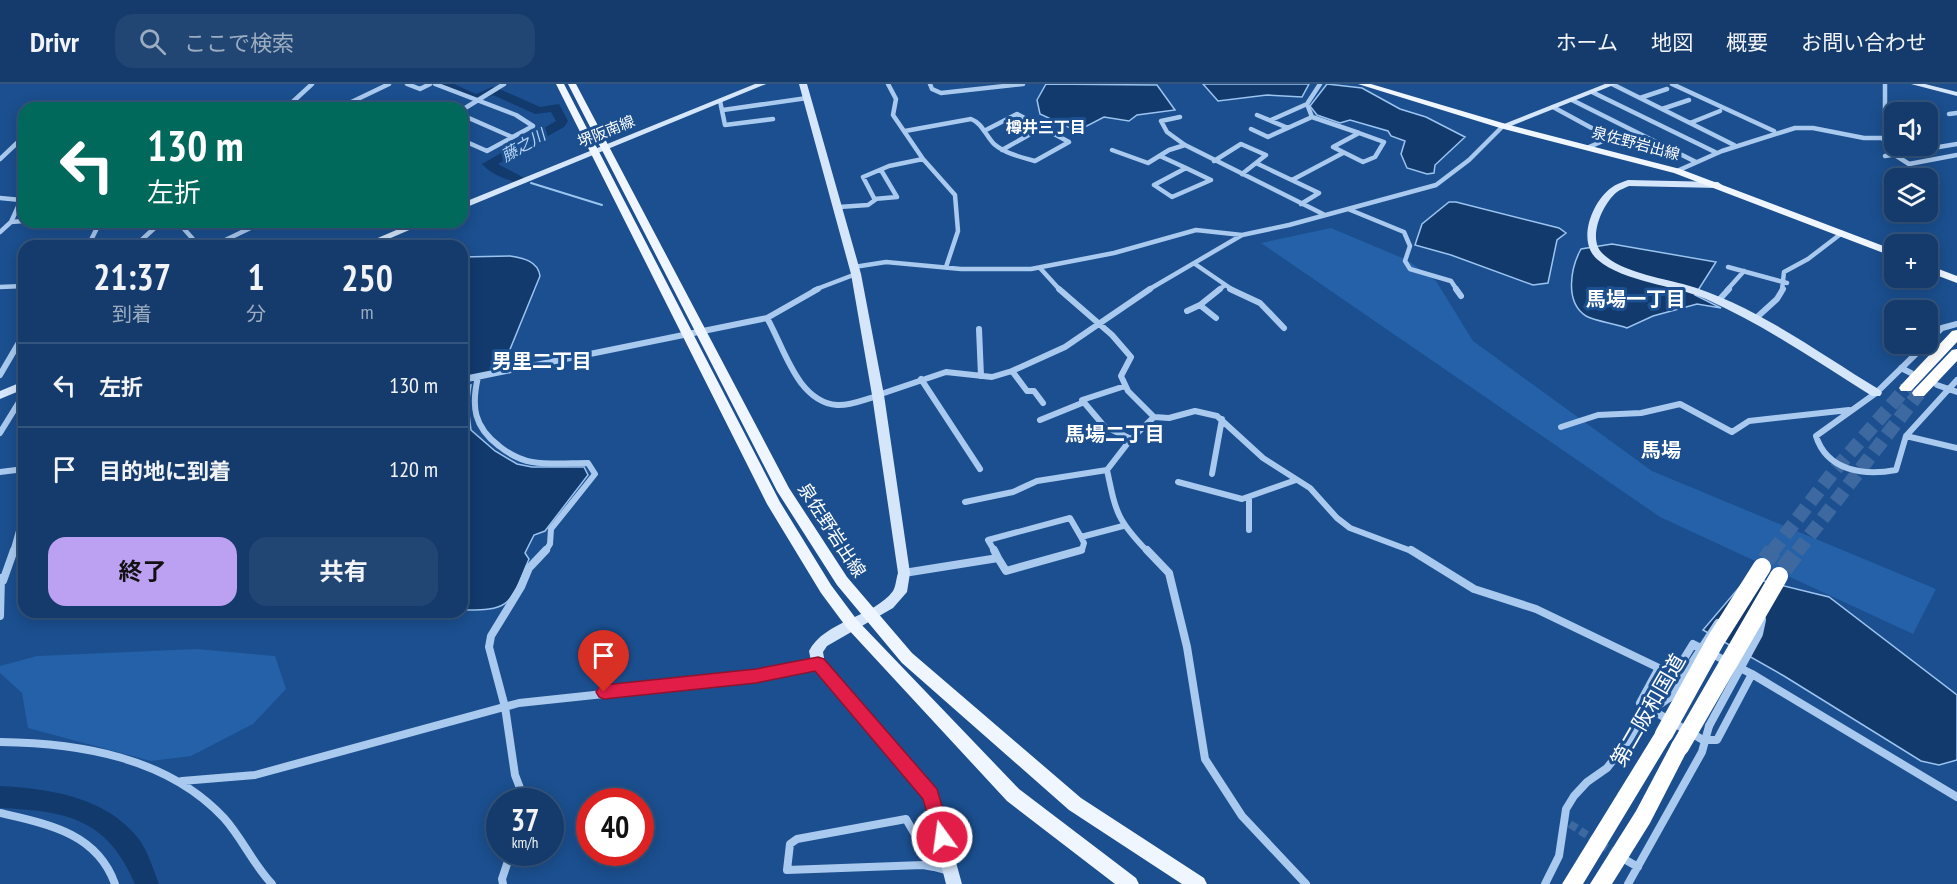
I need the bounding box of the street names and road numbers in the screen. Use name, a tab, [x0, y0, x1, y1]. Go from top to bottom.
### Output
street label: 堺阪南線	[575, 111, 637, 151]
street label: 泉佐野岩出線	[1590, 122, 1682, 164]
street label: 泉佐野岩出線	[793, 478, 871, 582]
street label: 第二阪和国道	[1605, 649, 1691, 771]

